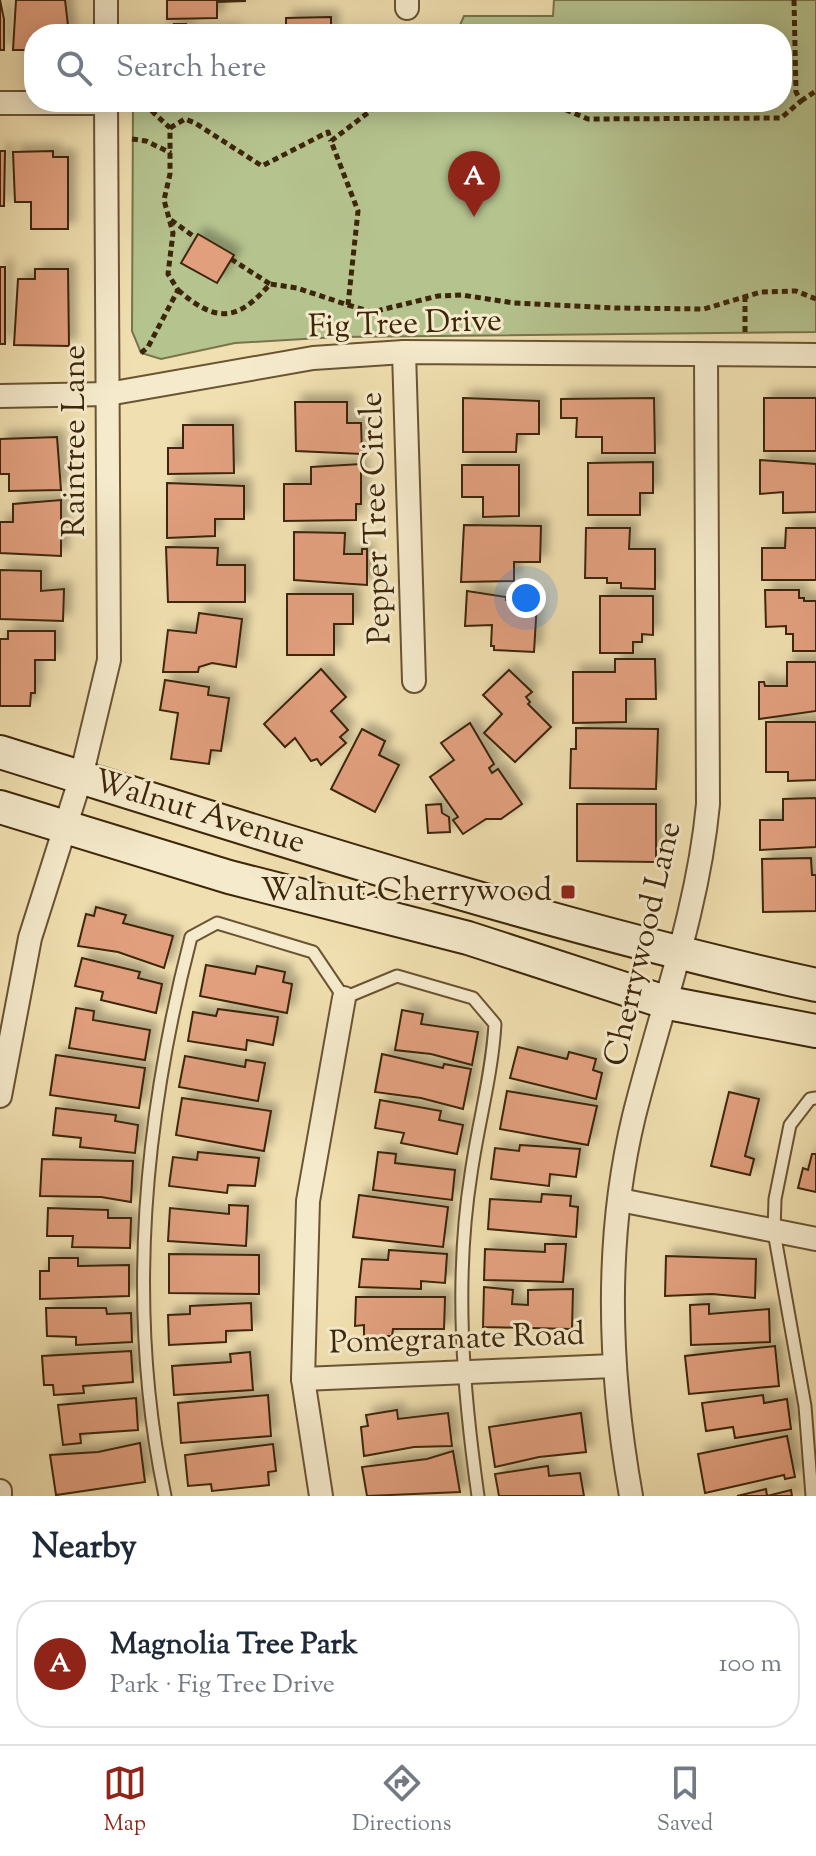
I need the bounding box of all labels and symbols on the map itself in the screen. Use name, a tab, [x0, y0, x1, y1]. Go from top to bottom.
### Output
pin: A	[448, 151, 500, 217]
street label: Fig Tree Drive	[307, 299, 503, 351]
street label: Raintree Lane	[53, 345, 99, 537]
street label: Pepper Tree Circle	[350, 391, 404, 645]
your location	[506, 578, 546, 618]
street label: Walnut Avenue	[88, 759, 310, 867]
street label: Cherrywood Lane	[594, 817, 694, 1071]
place label: Walnut-Cherrywood	[261, 869, 552, 915]
marker: Walnut-Cherrywood	[559, 883, 577, 901]
street label: Pomegranate Road	[328, 1313, 586, 1367]

